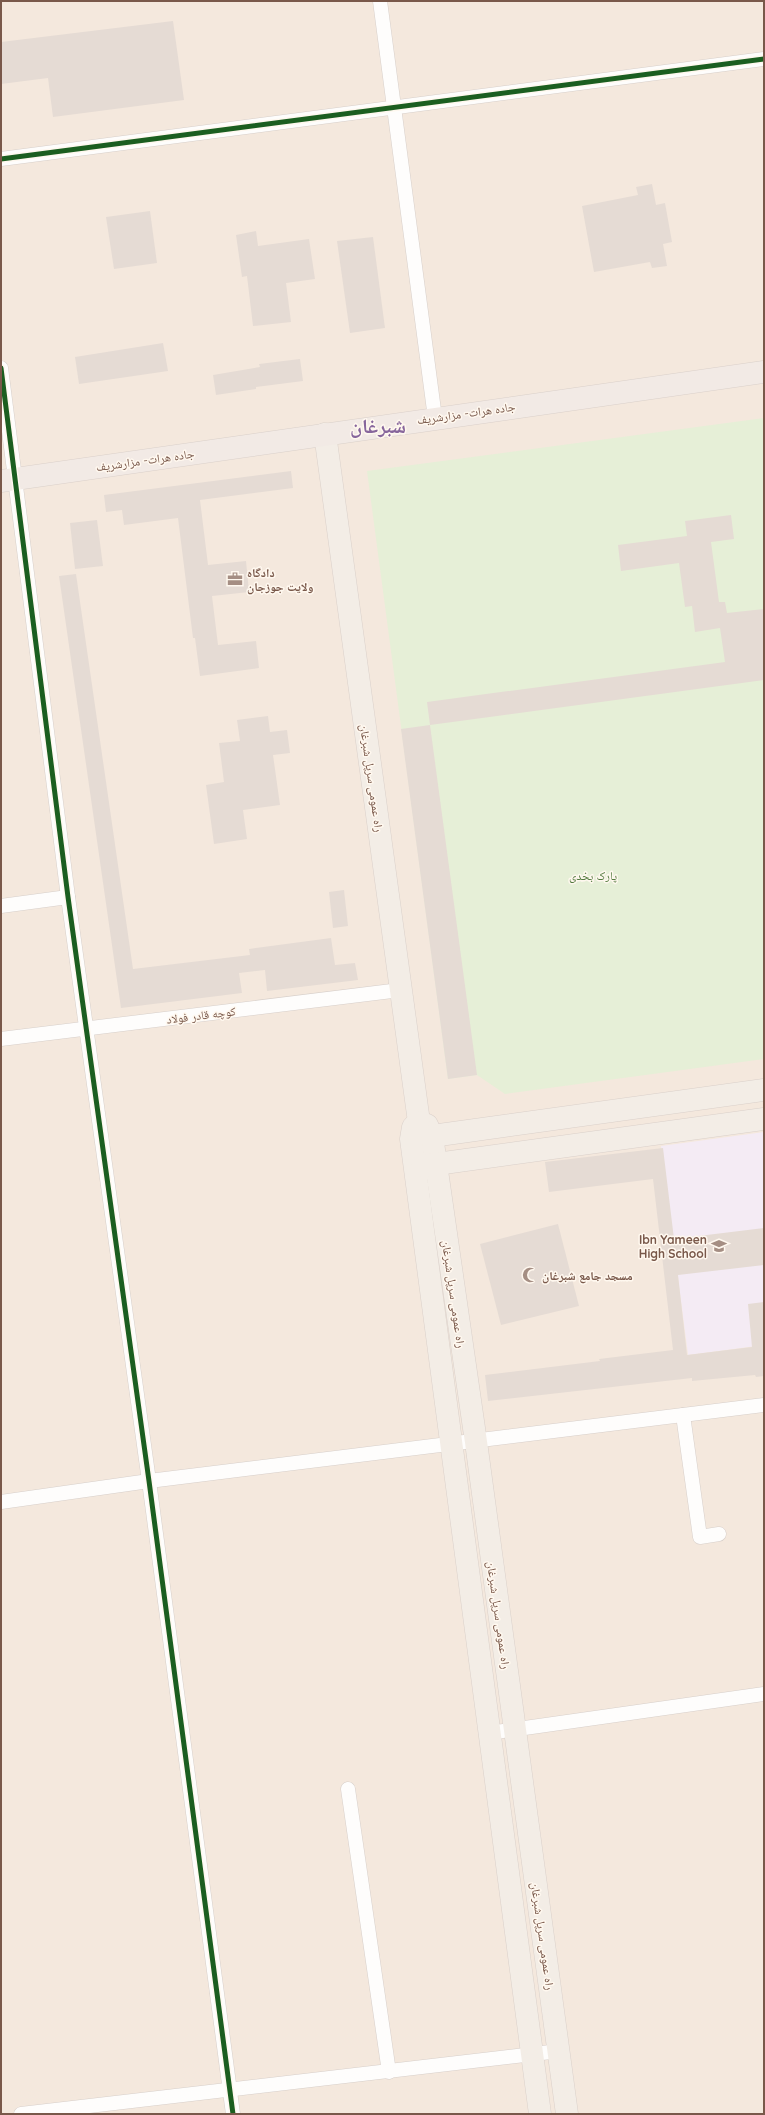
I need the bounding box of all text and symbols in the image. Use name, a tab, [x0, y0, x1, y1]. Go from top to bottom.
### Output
street label: جاده هرات- مزارشریف	[416, 399, 517, 428]
district label: شبرغان	[350, 413, 406, 438]
street label: جاده هرات- مزارشریف	[95, 446, 196, 475]
place label: دادگاه ولایت جوزجان	[247, 565, 313, 595]
office icon: دادگاه ولایت جوزجان	[226, 570, 244, 588]
street label: راه عمومی سرپل شبرغان	[357, 723, 387, 833]
park label: پارک بخدی	[569, 868, 618, 883]
street label: کوچه قادر فولاد	[165, 1003, 237, 1027]
place label: Ibn Yameen High School	[639, 1232, 707, 1261]
school or university icon: Ibn Yameen High School	[710, 1237, 728, 1255]
street label: راه عمومی سرپل شبرغان	[439, 1239, 469, 1349]
mosque icon: مسجد جامع شبرغان	[521, 1266, 539, 1284]
place label: مسجد جامع شبرغان	[542, 1268, 633, 1284]
street label: راه عمومی سرپل شبرغان	[484, 1560, 514, 1670]
street label: راه عمومی سرپل شبرغان	[528, 1881, 558, 1991]

